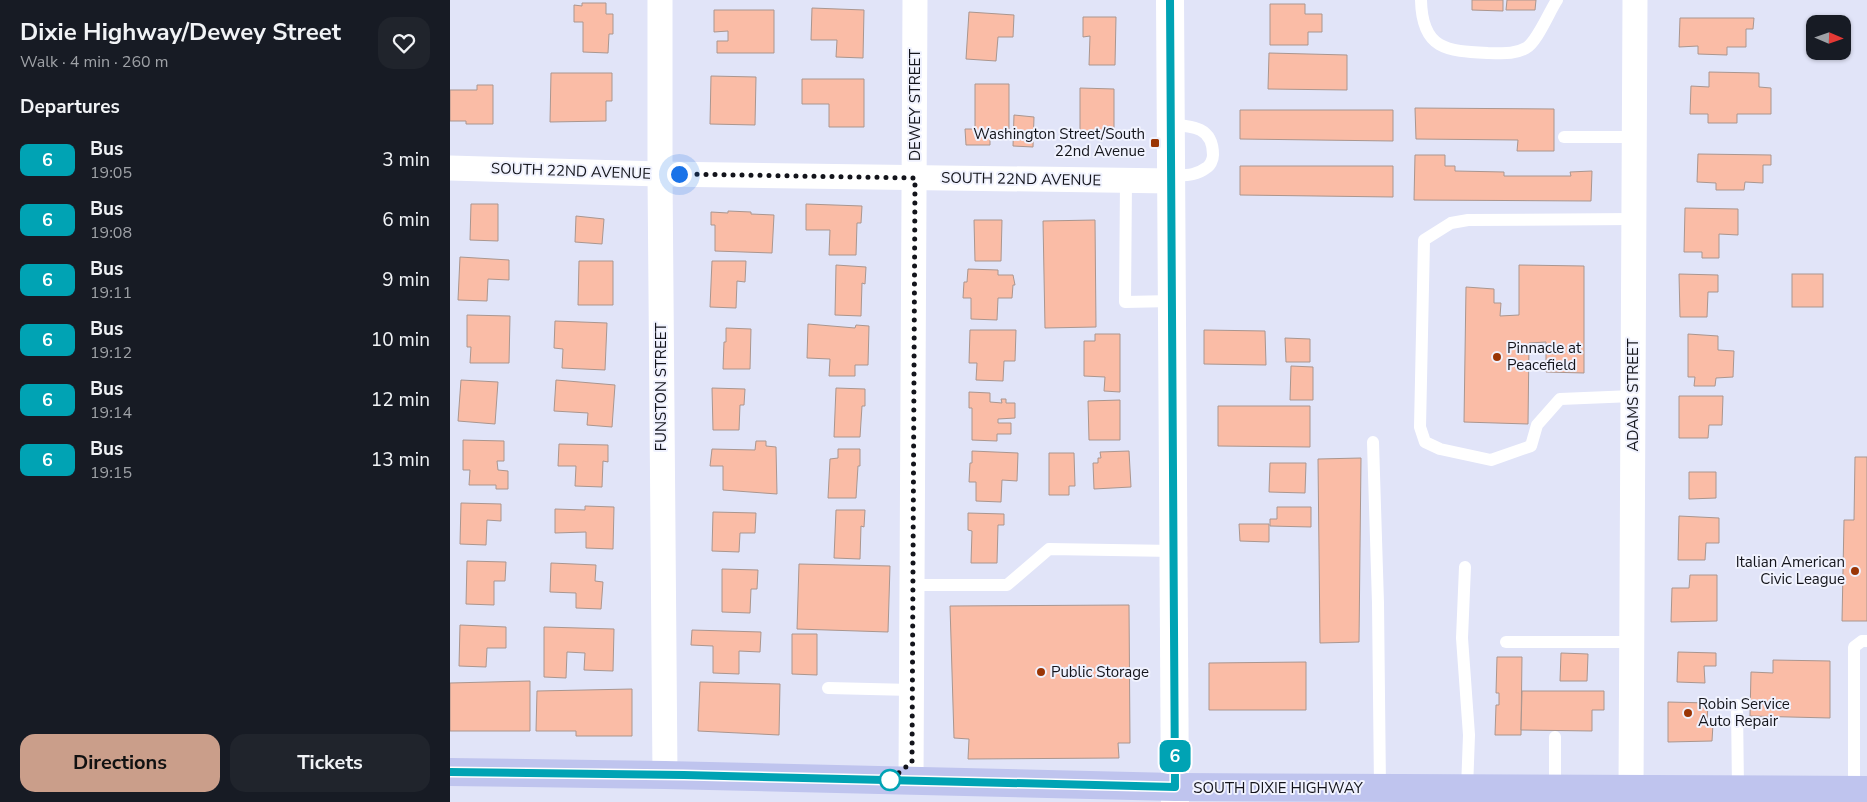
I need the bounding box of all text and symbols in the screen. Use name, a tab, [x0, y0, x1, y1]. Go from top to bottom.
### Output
north arrow	[1806, 15, 1851, 60]
map controls	[1806, 15, 1851, 60]
text: Dixie Highway/Dewey Street	[20, 16, 341, 48]
button: heart	[378, 17, 430, 69]
street label: DEWEY STREET	[905, 49, 925, 161]
text: Walk · 4 min · 260 m	[20, 51, 168, 73]
text: Departures	[20, 94, 120, 120]
place label: Washington Street/South 22nd Avenue	[973, 124, 1145, 161]
text: Bus	[90, 136, 123, 162]
marker: Washington Street/South 22nd Avenue	[1149, 137, 1161, 149]
text: 3 min	[382, 147, 430, 173]
text: 6	[42, 148, 53, 172]
street label: SOUTH 22ND AVENUE	[491, 158, 651, 184]
text: 19:05	[90, 162, 132, 184]
your location	[667, 162, 692, 187]
street label: SOUTH 22ND AVENUE	[941, 168, 1101, 190]
text: Bus	[90, 196, 123, 222]
text: 6 min	[382, 207, 430, 233]
text: 6	[42, 208, 53, 232]
text: 19:08	[90, 222, 132, 244]
text: Bus	[90, 256, 123, 282]
text: 9 min	[382, 267, 430, 293]
text: 6	[42, 268, 53, 292]
text: 19:11	[90, 282, 132, 304]
text: Bus	[90, 316, 123, 342]
street label: FUNSTON STREET	[651, 323, 671, 451]
text: 10 min	[371, 327, 430, 353]
text: 6	[42, 328, 53, 352]
place label: Pinnacle at Peacefield	[1507, 338, 1582, 375]
street label: ADAMS STREET	[1623, 338, 1643, 452]
text: 19:12	[90, 342, 132, 364]
marker: Pinnacle at Peacefield	[1491, 351, 1503, 363]
text: Bus	[90, 376, 123, 402]
text: 12 min	[371, 387, 430, 413]
text: 6	[42, 388, 53, 412]
text: 19:14	[90, 402, 132, 424]
text: Bus	[90, 436, 123, 462]
text: 13 min	[371, 447, 430, 473]
text: 6	[42, 448, 53, 472]
text: 19:15	[90, 462, 132, 484]
place label: Italian American Civic League	[1736, 552, 1845, 589]
marker: Italian American Civic League	[1849, 565, 1861, 577]
place label: Public Storage	[1051, 662, 1149, 682]
marker: Public Storage	[1035, 666, 1047, 678]
place label: Robin Service Auto Repair	[1698, 694, 1790, 731]
marker: Robin Service Auto Repair	[1682, 707, 1694, 719]
button: Directions	[20, 734, 220, 792]
button: Tickets	[230, 734, 430, 792]
line badge: 6	[1159, 740, 1191, 772]
text: 6	[1170, 744, 1180, 768]
unlabelled marker	[879, 769, 901, 791]
street label: SOUTH DIXIE HIGHWAY	[1193, 778, 1364, 798]

